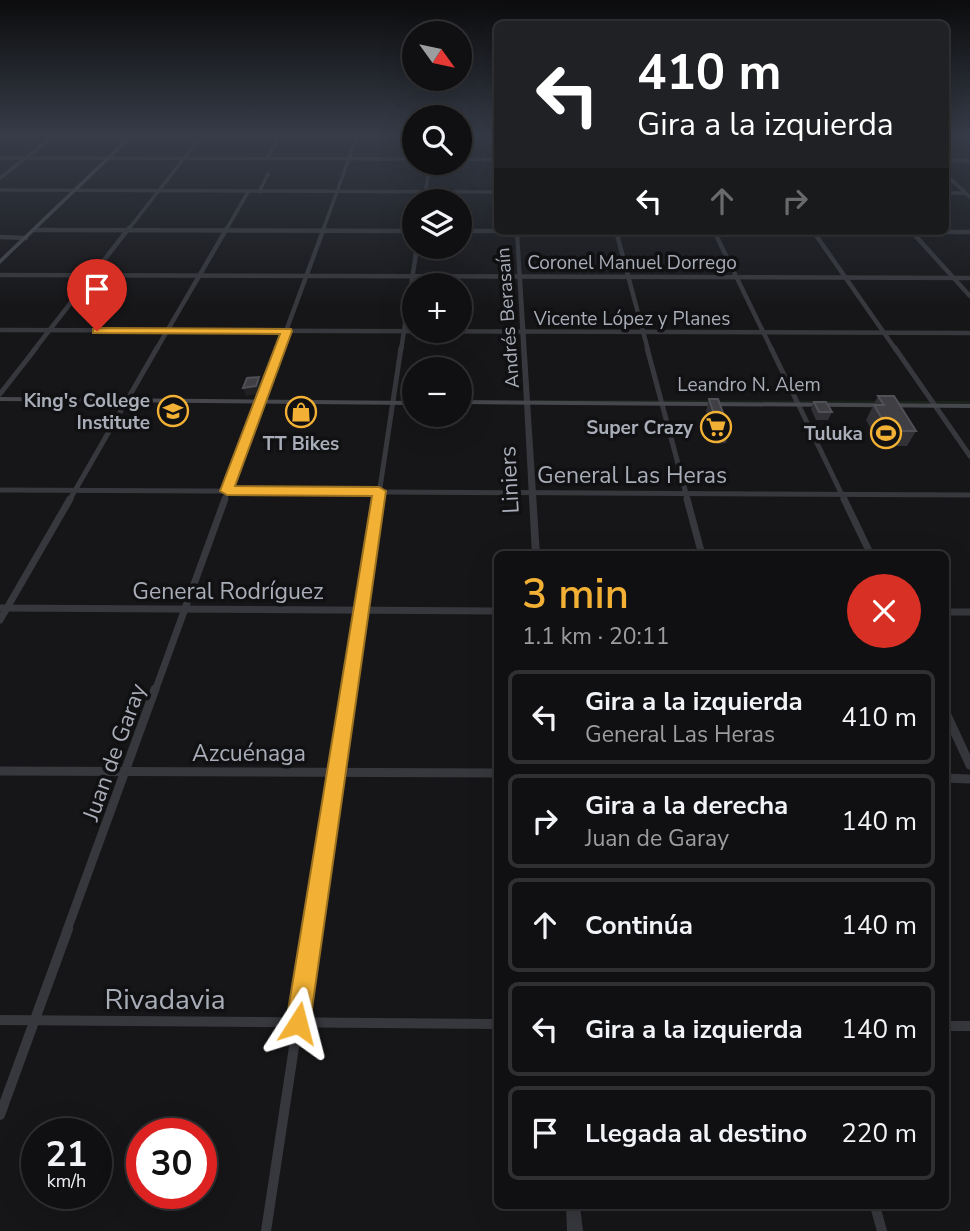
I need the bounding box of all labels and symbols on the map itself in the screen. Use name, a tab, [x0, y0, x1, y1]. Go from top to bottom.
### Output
north arrow	[402, 21, 472, 91]
street label: Andrés Berasaín	[490, 247, 526, 389]
street label: Coronel Manuel Dorrego	[527, 250, 737, 276]
pin	[67, 259, 127, 331]
street label: Vicente López y Planes	[533, 306, 730, 332]
street label: Leandro N. Alem	[677, 372, 821, 398]
place label: King's College Institute	[24, 388, 150, 436]
school or university icon: King's College Institute	[156, 394, 190, 428]
shop icon: TT Bikes	[284, 395, 318, 429]
supermarket icon: Super Crazy	[699, 410, 733, 444]
place label: Super Crazy	[586, 415, 694, 441]
sports icon: Tuluka	[869, 416, 903, 450]
place label: Tuluka	[804, 421, 863, 447]
place label: TT Bikes	[263, 431, 339, 457]
street label: Liniers	[492, 445, 527, 515]
street label: General Las Heras	[537, 460, 727, 491]
street label: General Rodríguez	[132, 576, 324, 607]
street label: Juan de Garay	[75, 679, 154, 826]
street label: Azcuénaga	[192, 738, 306, 769]
street label: Rivadavia	[105, 981, 226, 1019]
position arrow	[261, 986, 335, 1060]
speed limit sign: 30	[126, 1118, 217, 1209]

